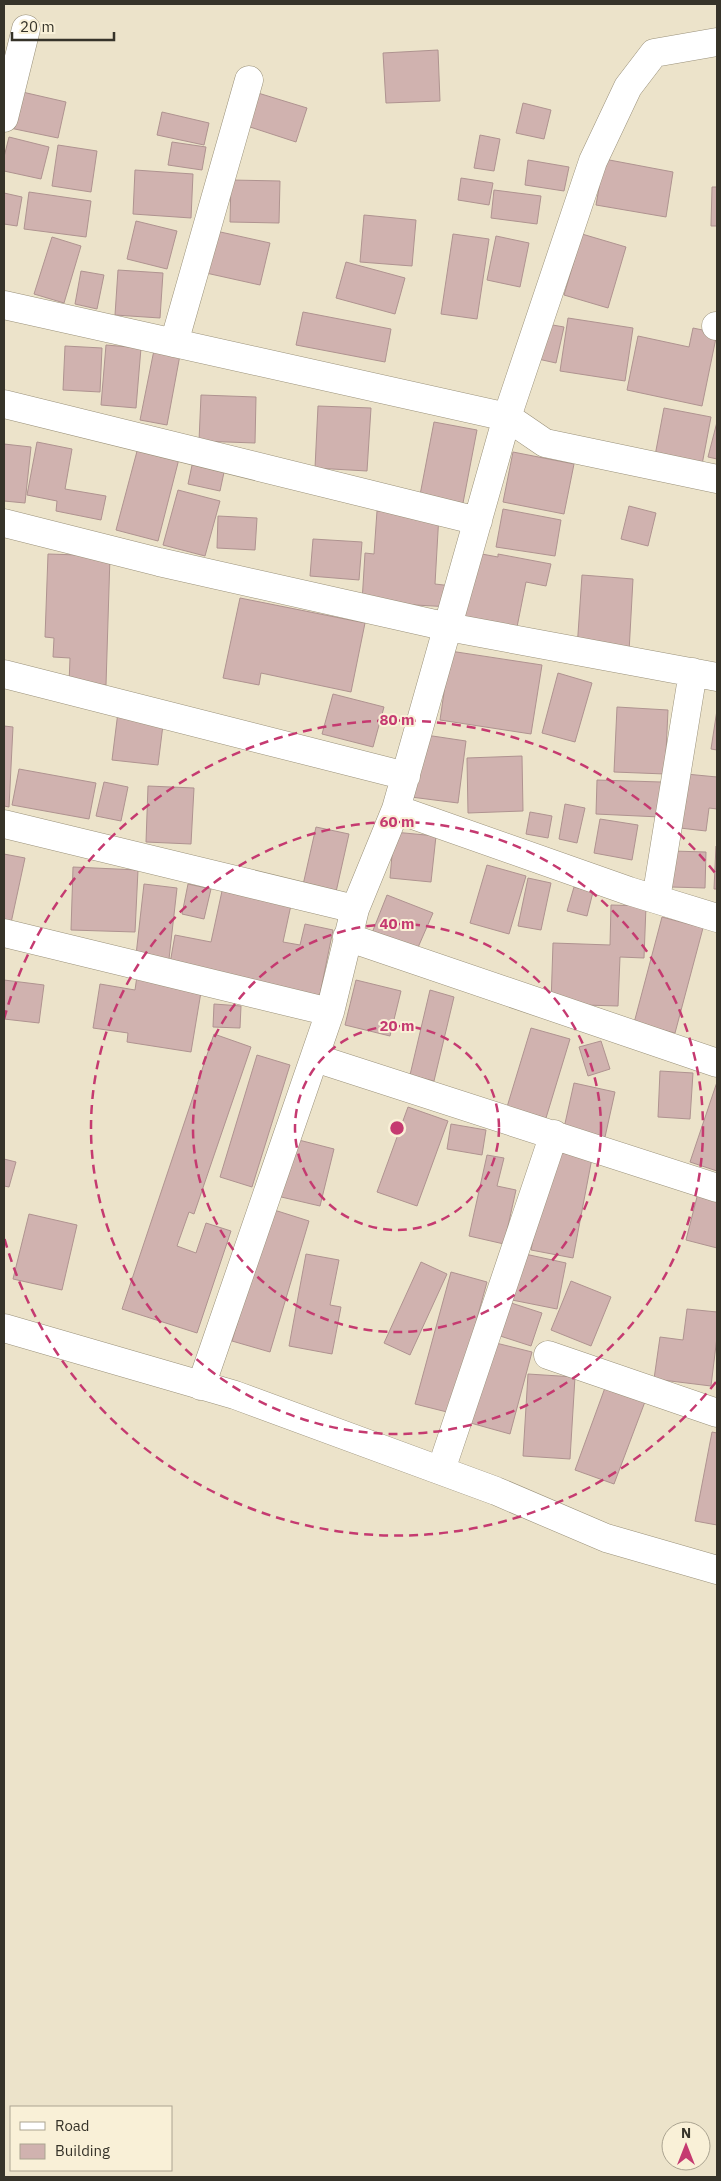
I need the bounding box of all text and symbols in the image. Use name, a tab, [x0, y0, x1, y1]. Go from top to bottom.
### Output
scale bar	[12, 10, 115, 42]
text: 20 m	[20, 17, 55, 36]
text: 80 m	[380, 710, 414, 729]
text: 60 m	[380, 812, 414, 831]
text: 40 m	[380, 914, 414, 933]
text: 20 m	[380, 1016, 414, 1035]
centre of rings	[388, 1119, 406, 1137]
legend	[10, 2106, 172, 2171]
text: Road	[55, 2116, 90, 2135]
north arrow	[661, 2121, 711, 2171]
text: N	[681, 2124, 691, 2142]
text: Building	[55, 2141, 110, 2160]

